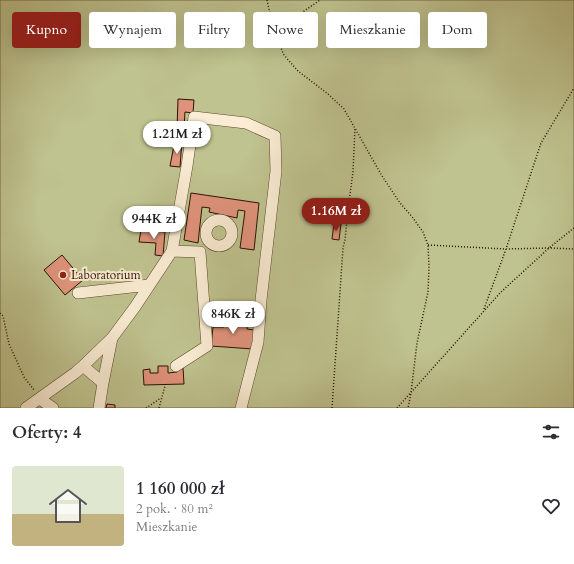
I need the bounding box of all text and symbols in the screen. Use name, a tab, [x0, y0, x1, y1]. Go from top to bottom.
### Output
chip: Kupno	[12, 12, 81, 48]
chip: Wynajem	[89, 12, 176, 48]
chip: Filtry	[184, 12, 245, 48]
chip: Nowe	[253, 12, 318, 48]
chip: Mieszkanie	[326, 12, 420, 48]
chip: Dom	[428, 12, 487, 48]
pin: 1.21M zł	[136, 121, 218, 155]
text: 1.21M zł	[152, 125, 202, 143]
pin: 1.16M zł	[295, 198, 377, 232]
text: 1.16M zł	[311, 202, 361, 220]
pin: 944K zł	[117, 206, 191, 240]
text: 944K zł	[132, 210, 176, 228]
place label: Laboratorium	[71, 267, 142, 283]
marker: Laboratorium	[58, 270, 68, 280]
pin: 846K zł	[196, 301, 270, 335]
text: 846K zł	[211, 305, 255, 323]
text: Oferty: 4	[12, 421, 81, 444]
icon: filters	[540, 421, 562, 443]
text: 1 160 000 zł	[136, 477, 224, 500]
icon: home	[44, 482, 92, 530]
icon: heart	[540, 495, 562, 517]
text: 2 pok. · 80 m²	[136, 500, 213, 518]
text: Mieszkanie	[136, 518, 197, 536]

